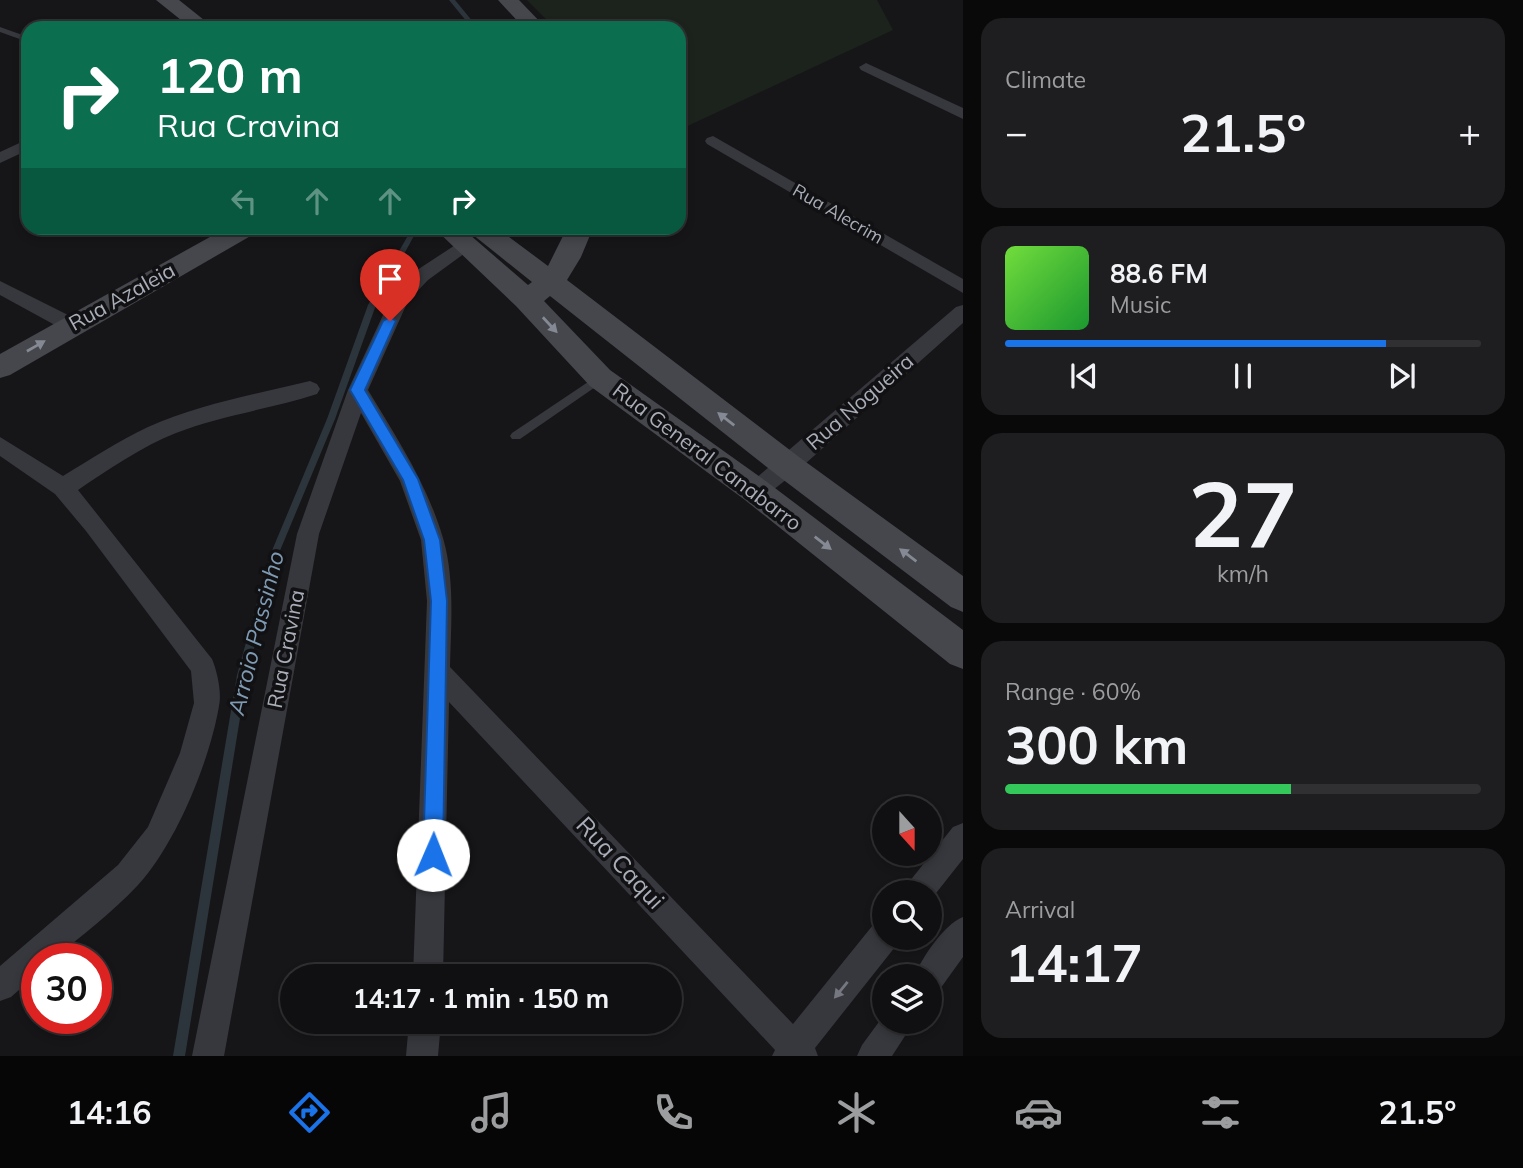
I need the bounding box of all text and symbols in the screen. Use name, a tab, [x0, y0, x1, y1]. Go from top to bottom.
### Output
text: 120 m	[157, 44, 303, 105]
icon: right	[42, 49, 133, 140]
text: Climate	[1005, 65, 1086, 94]
text: 21.5°	[1180, 100, 1306, 165]
text: Rua Cravina	[157, 105, 340, 145]
text: −	[1005, 108, 1028, 156]
text: +	[1458, 108, 1481, 156]
street label: Rua Alecrim	[789, 178, 888, 249]
icon: left	[225, 182, 263, 220]
icon: ahead	[298, 182, 336, 220]
icon: ahead	[371, 182, 409, 220]
icon: right	[444, 182, 482, 220]
pin	[360, 249, 420, 321]
street label: Rua Azaleia	[64, 256, 179, 336]
text: 88.6 FM	[1110, 257, 1208, 290]
icon: arrive	[371, 260, 409, 298]
text: Music	[1110, 290, 1171, 319]
one-way arrow	[542, 316, 558, 333]
one-way arrow	[26, 340, 45, 352]
street label: Rua Nogueira	[800, 348, 918, 455]
icon: previous	[1065, 357, 1103, 395]
icon: pause	[1224, 357, 1262, 395]
icon: next	[1383, 357, 1421, 395]
street label: Rua General Canabarro	[608, 377, 807, 536]
one-way arrow	[718, 411, 736, 426]
text: 27	[1188, 456, 1298, 570]
one-way arrow	[814, 536, 832, 550]
water label: Arroio Passinho	[221, 548, 290, 719]
one-way arrow	[899, 549, 917, 563]
text: km/h	[1217, 559, 1269, 588]
street label: Rua Cravina	[261, 587, 309, 710]
text: Range · 60%	[1005, 677, 1141, 706]
text: 300 km	[1005, 712, 1188, 777]
north arrow	[872, 796, 942, 866]
map controls	[872, 796, 942, 1034]
street label: Rua Caqui	[570, 810, 671, 915]
position arrow	[396, 818, 470, 892]
button: search	[872, 880, 942, 950]
text: Arrival	[1005, 895, 1075, 924]
text: 14:17	[1005, 930, 1143, 995]
speed limit sign: 30	[21, 943, 112, 1034]
button: layers	[872, 964, 942, 1034]
one-way arrow	[834, 981, 849, 998]
text: 14:17 · 1 min · 150 m	[353, 982, 609, 1015]
icon: directions	[285, 1088, 334, 1137]
icon: music	[467, 1088, 516, 1137]
icon: phone	[649, 1088, 698, 1137]
icon: climate	[832, 1088, 881, 1137]
icon: car	[1014, 1088, 1063, 1137]
icon: filters	[1196, 1088, 1245, 1137]
text: 14:16	[67, 1092, 151, 1132]
text: 21.5°	[1379, 1092, 1456, 1132]

